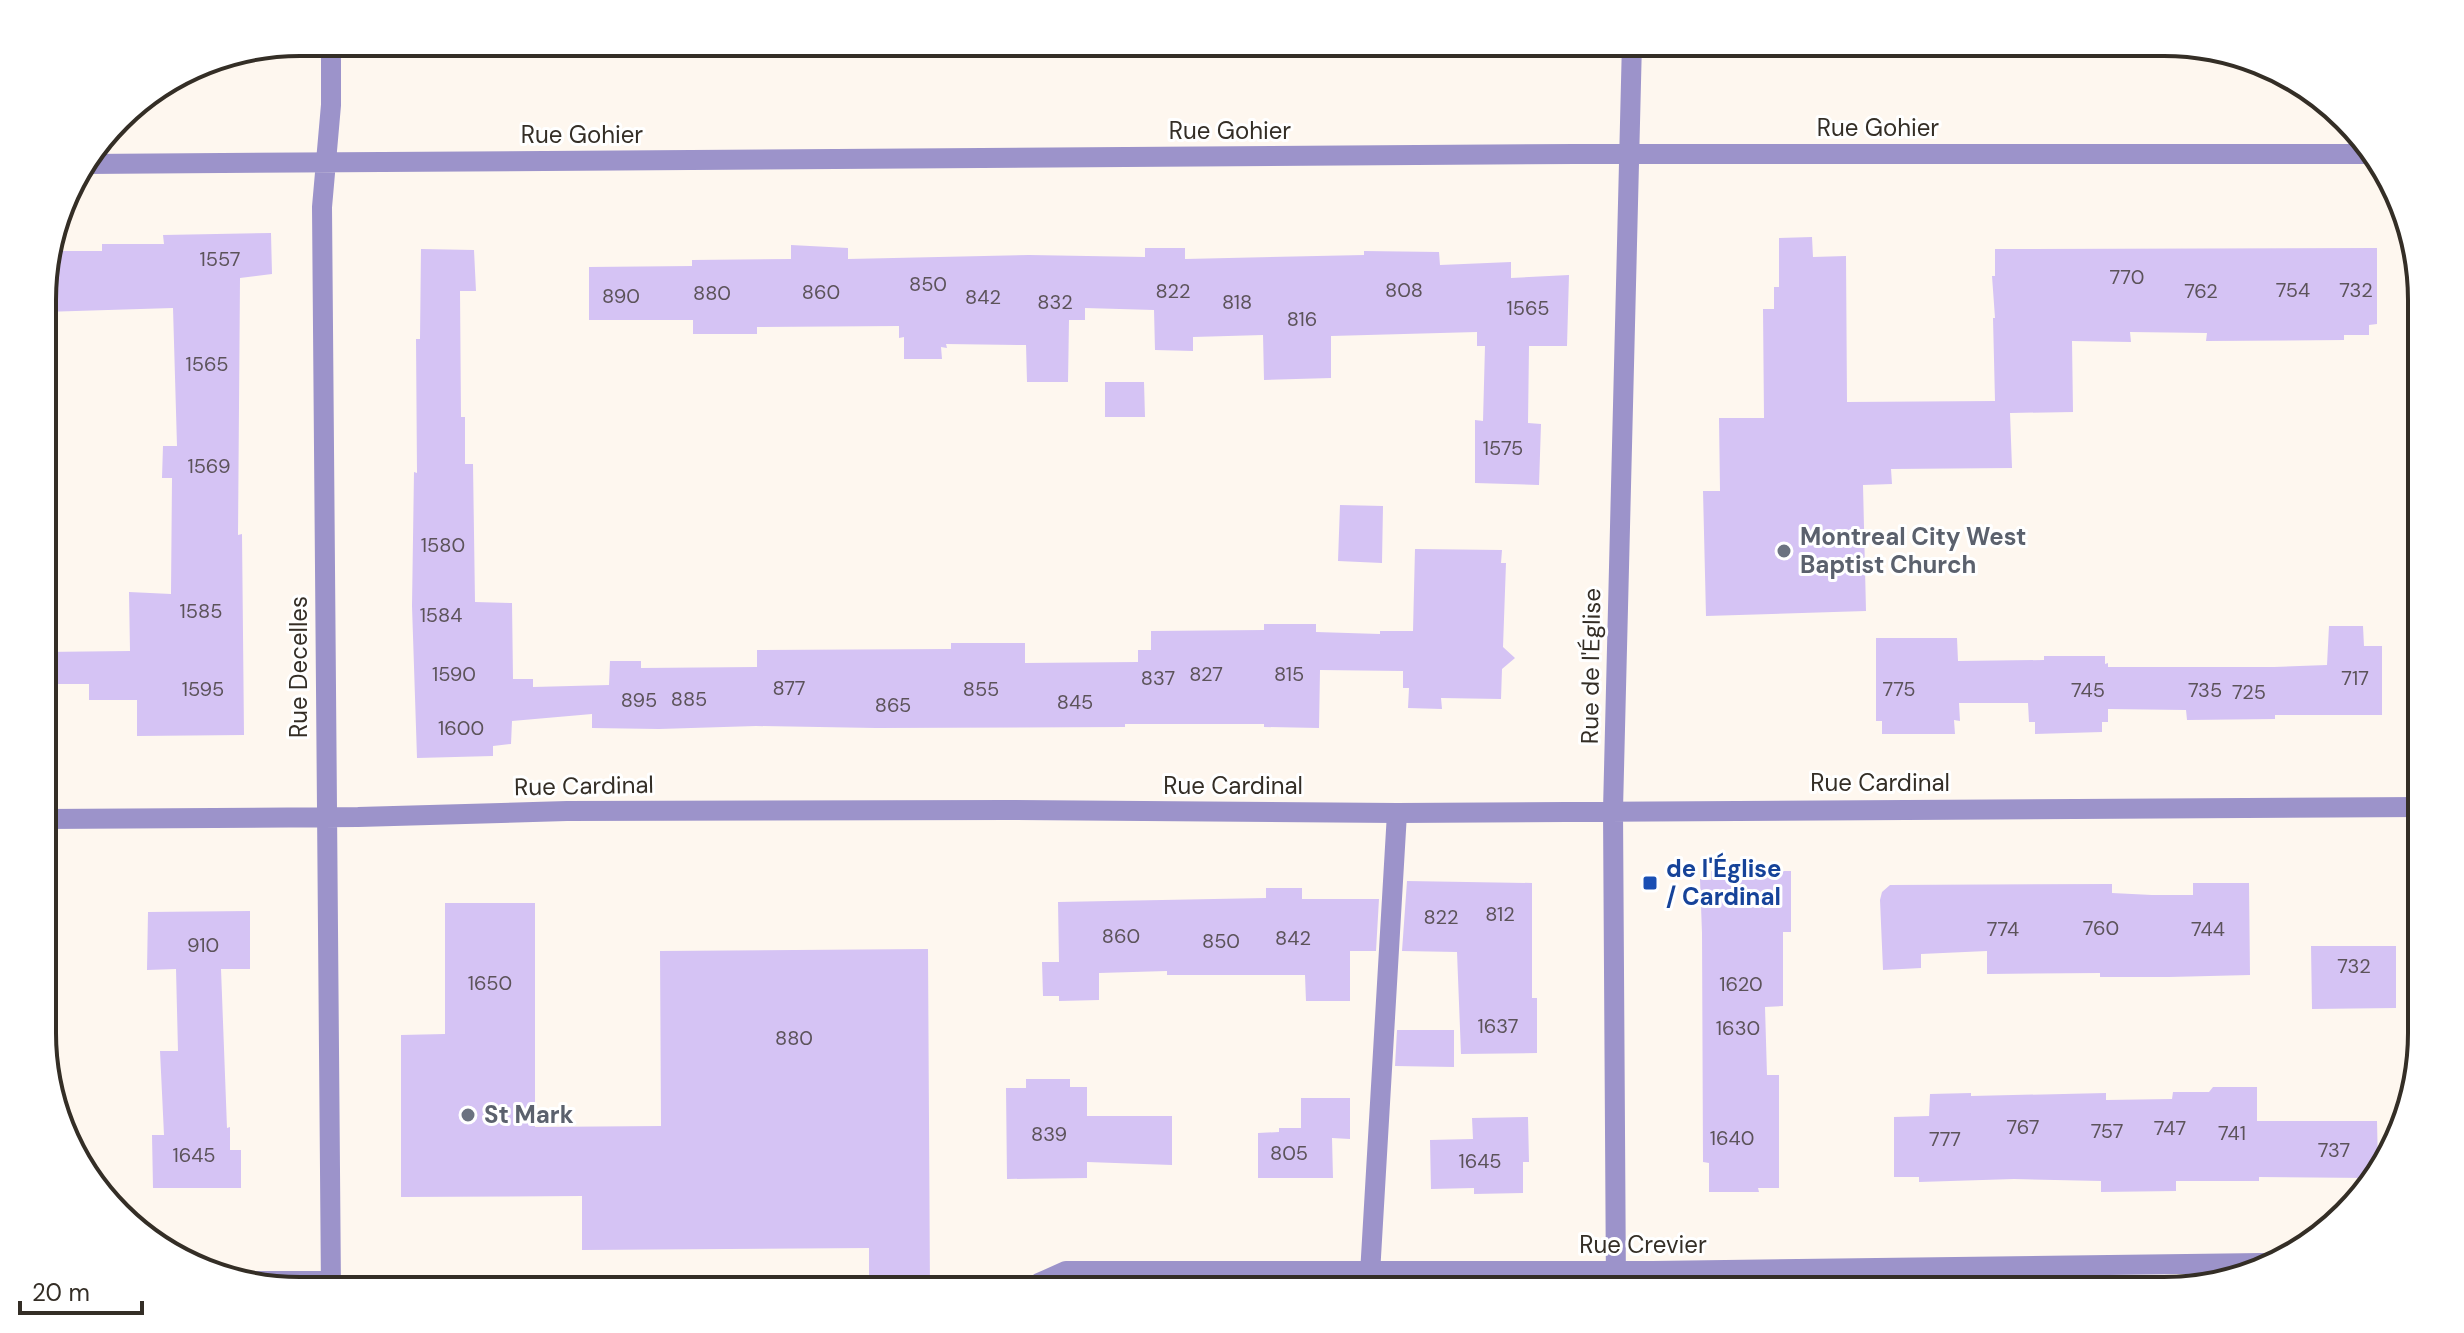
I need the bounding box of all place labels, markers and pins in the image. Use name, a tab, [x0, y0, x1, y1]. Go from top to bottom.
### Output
place label: Montreal City West Baptist Church	[1800, 521, 2027, 580]
marker: Montreal City West Baptist Church	[1775, 542, 1793, 560]
place label: de l'Église / Cardinal	[1666, 852, 1781, 912]
marker: de l'Église / Cardinal	[1641, 874, 1659, 892]
place label: St Mark	[484, 1099, 574, 1130]
marker: St Mark	[459, 1106, 477, 1124]

